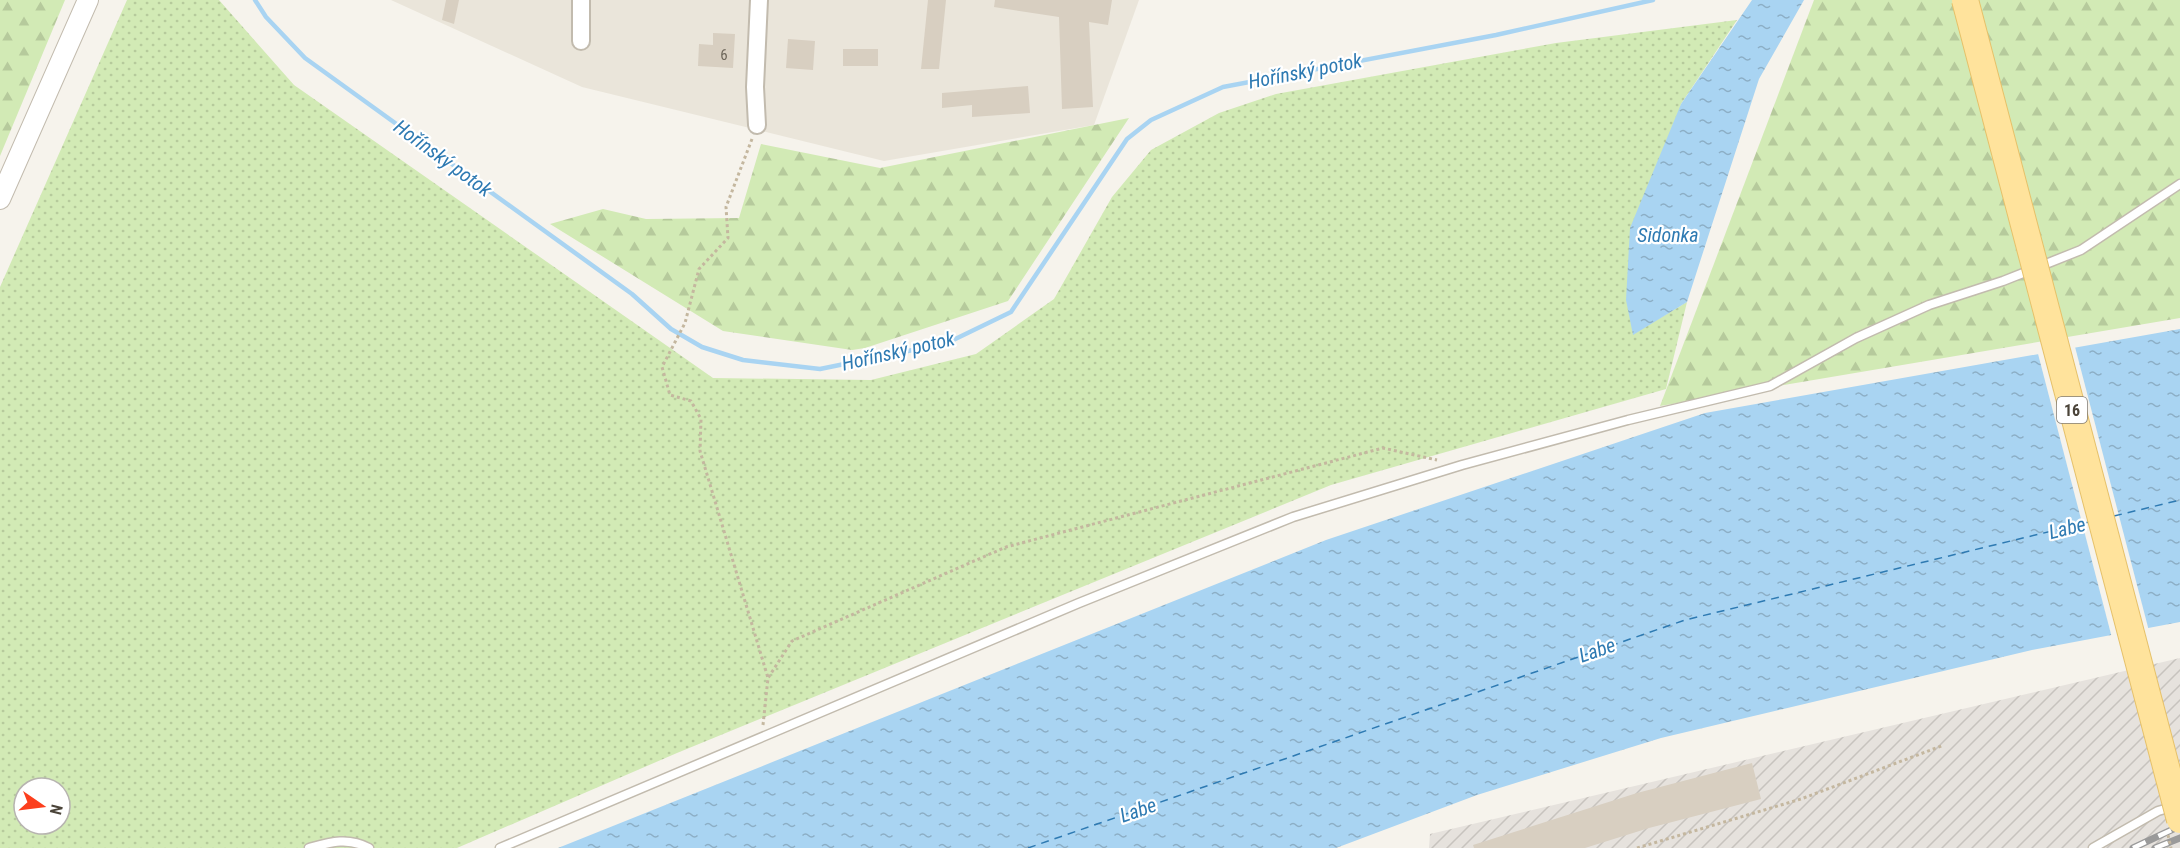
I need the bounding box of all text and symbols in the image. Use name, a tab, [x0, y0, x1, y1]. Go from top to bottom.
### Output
house number: 6	[720, 46, 728, 64]
water label: Hořínský potok	[1246, 48, 1365, 94]
water label: Hořínský potok	[389, 114, 498, 202]
water label: Sidonka	[1637, 223, 1699, 247]
water label: Hořínský potok	[839, 326, 958, 376]
road number: 16	[2057, 397, 2087, 423]
water label: Labe	[2046, 512, 2088, 544]
water label: Labe	[1576, 633, 1618, 667]
north arrow	[12, 776, 72, 836]
water label: Labe	[1117, 793, 1159, 827]
text: N	[46, 802, 66, 817]

